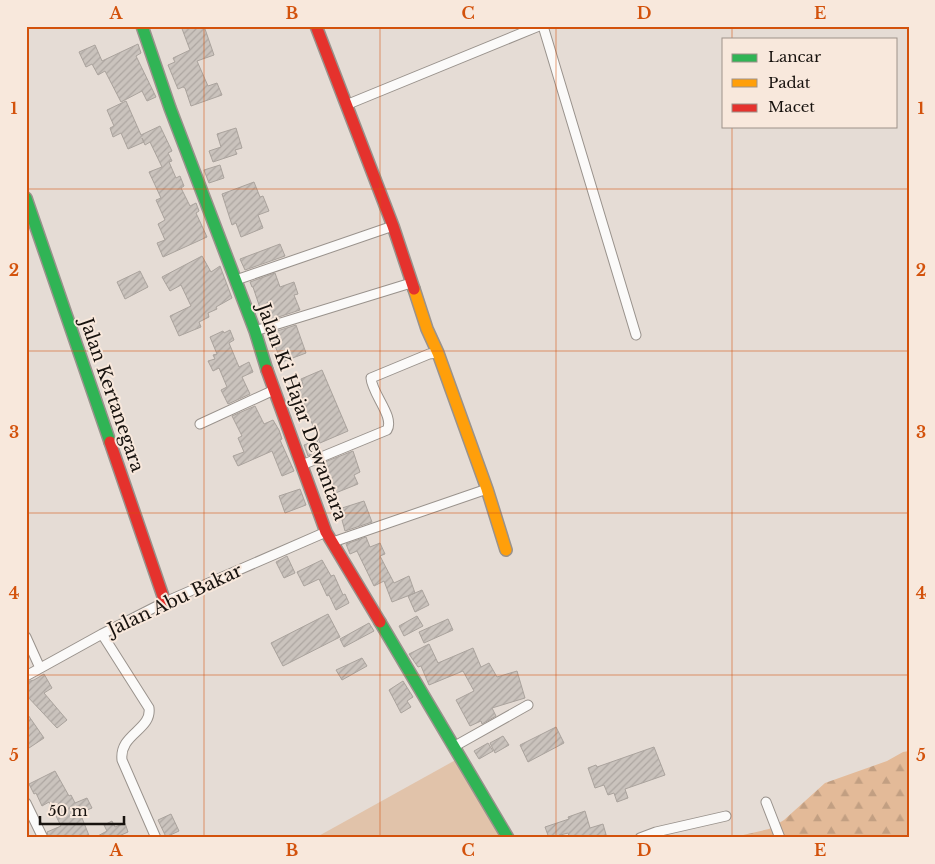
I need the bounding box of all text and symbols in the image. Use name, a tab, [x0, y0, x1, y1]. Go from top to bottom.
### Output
text: A	[109, 3, 124, 23]
text: B	[286, 3, 299, 23]
text: C	[461, 3, 475, 23]
text: D	[637, 3, 651, 23]
text: E	[814, 3, 826, 23]
legend	[722, 38, 898, 128]
text: Lancar	[768, 47, 822, 66]
text: Padat	[768, 73, 811, 92]
text: Macet	[768, 97, 815, 116]
text: 1	[11, 98, 18, 118]
text: 1	[918, 98, 925, 118]
text: 2	[9, 260, 19, 280]
text: 2	[916, 260, 926, 280]
street label: Jalan Ki Hajar Dewantara	[252, 299, 352, 524]
street label: Jalan Kertanegara	[75, 313, 149, 475]
text: 3	[9, 422, 19, 442]
text: 3	[916, 422, 926, 442]
street label: Jalan Abu Bakar	[103, 559, 246, 642]
text: 4	[9, 583, 19, 603]
text: 4	[916, 583, 926, 603]
text: 5	[9, 745, 19, 765]
text: 5	[916, 745, 926, 765]
scale bar	[40, 794, 124, 826]
text: 50 m	[48, 801, 88, 820]
text: A	[109, 840, 124, 860]
text: B	[286, 840, 299, 860]
text: C	[461, 840, 475, 860]
text: D	[637, 840, 651, 860]
text: E	[814, 840, 826, 860]

